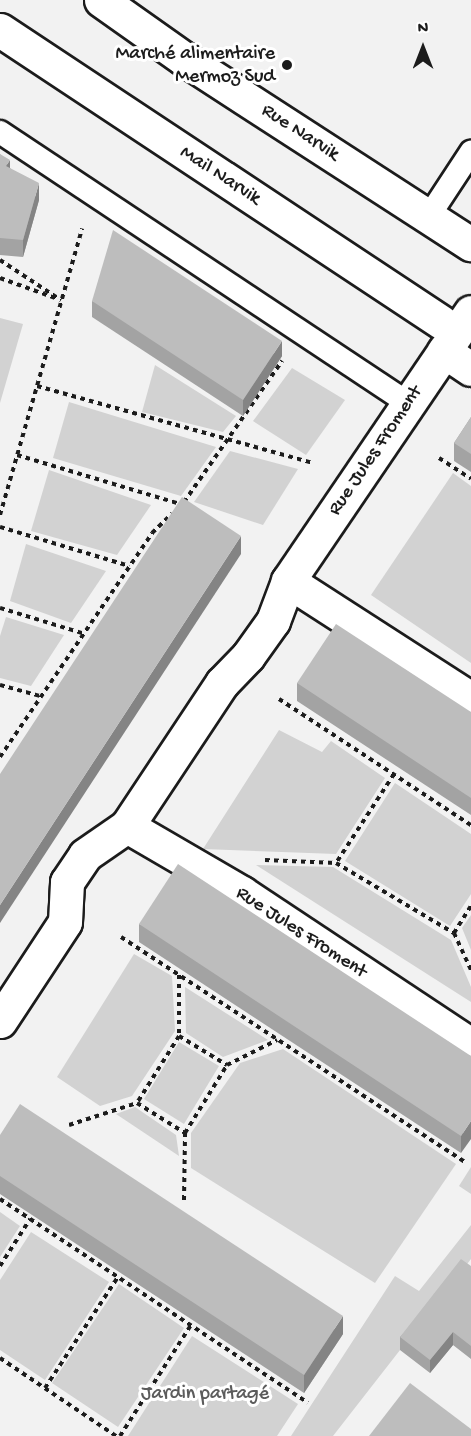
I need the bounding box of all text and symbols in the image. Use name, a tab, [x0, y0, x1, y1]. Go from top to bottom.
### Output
north arrow	[393, 18, 453, 78]
text: N	[418, 20, 428, 39]
place label: Marché alimentaire Mermoz Sud	[115, 42, 275, 89]
marker: Marché alimentaire Mermoz Sud	[280, 58, 294, 72]
street label: Rue Narvik	[256, 99, 344, 167]
street label: Mail Narvik	[175, 141, 265, 211]
street label: Rue Jules Froment	[324, 381, 428, 521]
street label: Rue Jules Froment	[231, 882, 371, 984]
park label: Jardin partagé	[141, 1382, 269, 1406]

